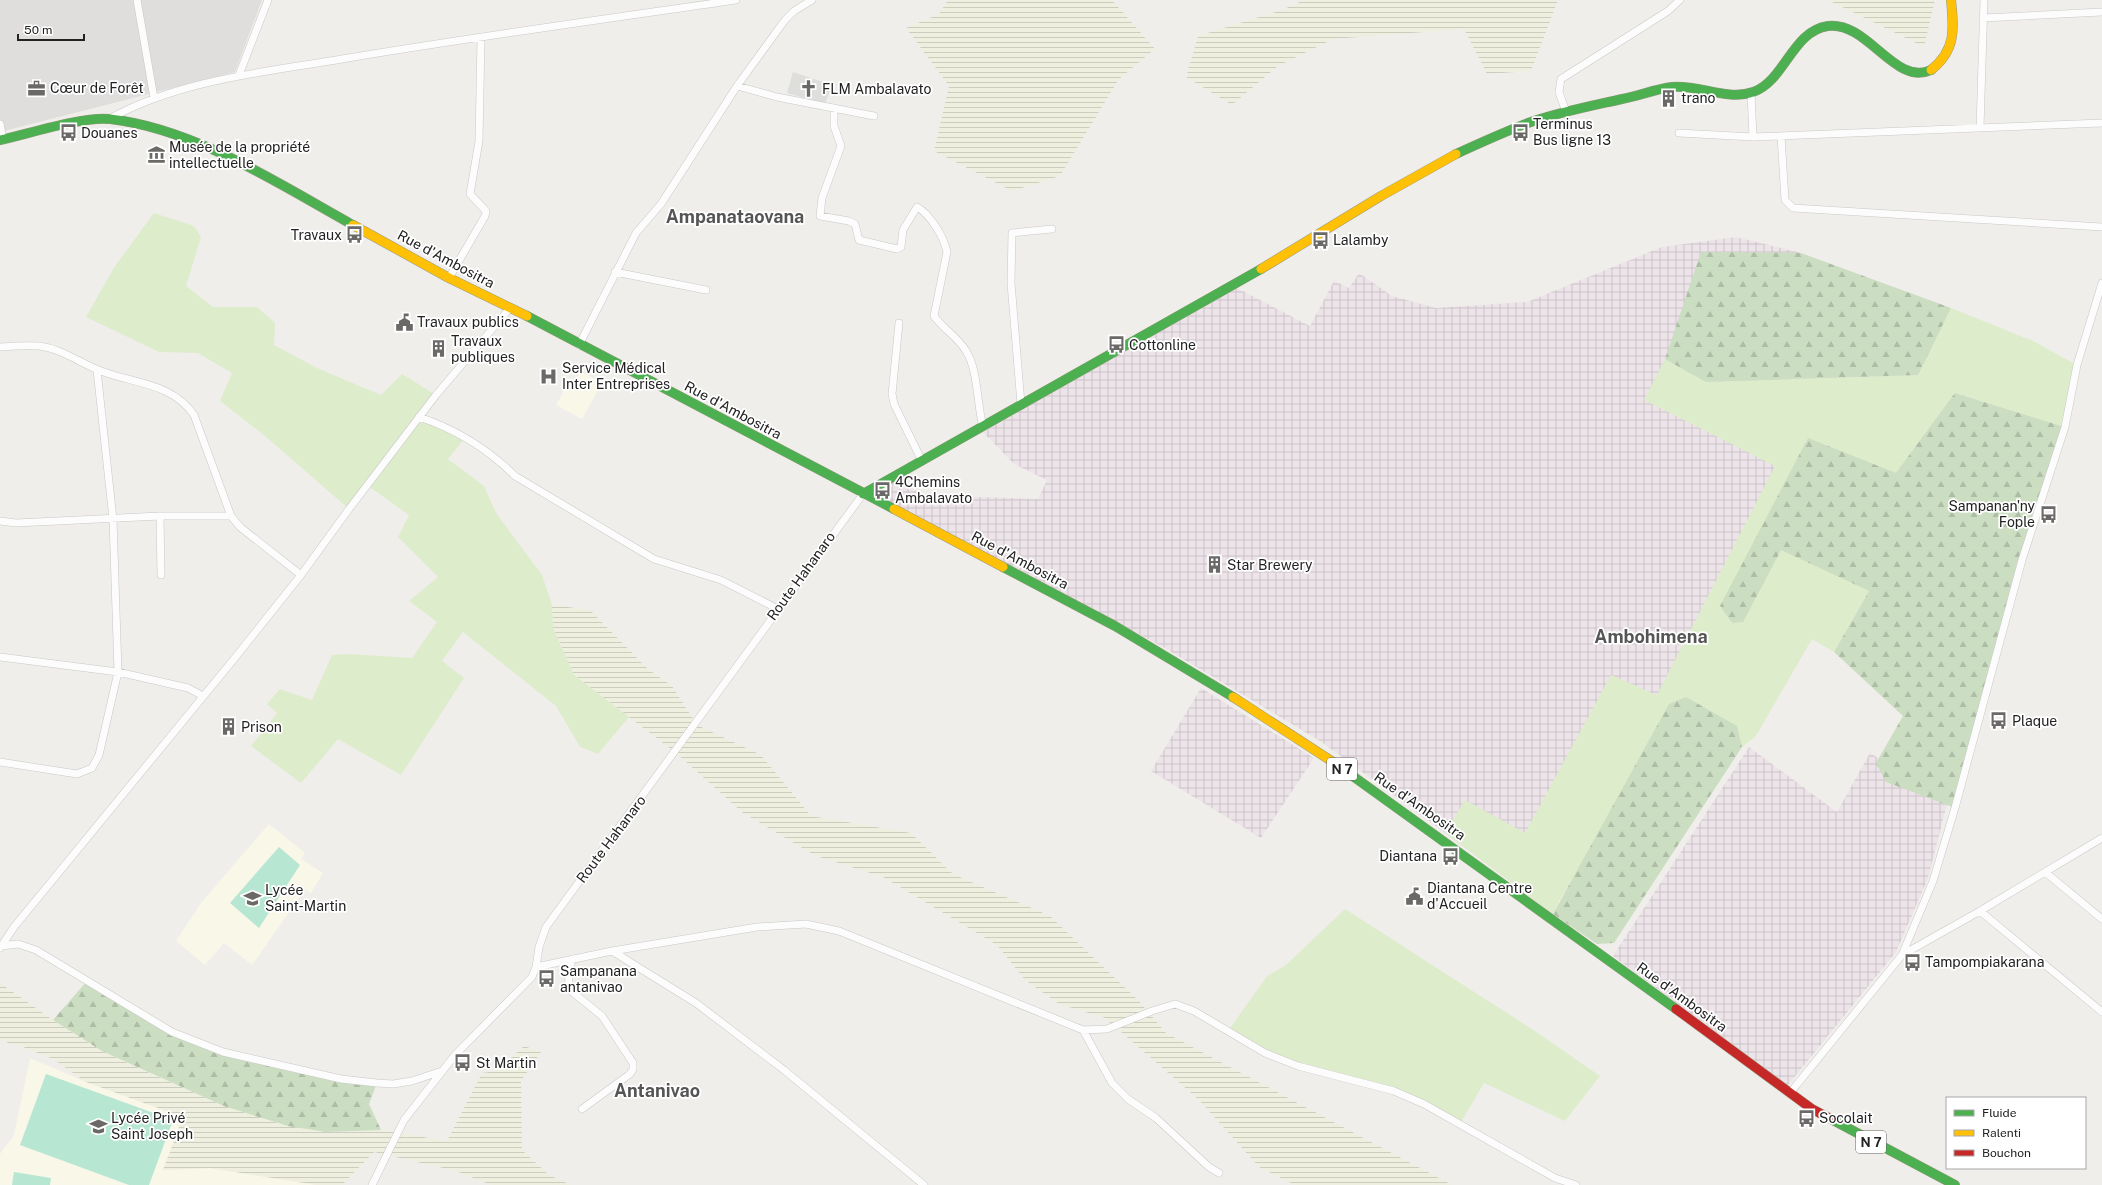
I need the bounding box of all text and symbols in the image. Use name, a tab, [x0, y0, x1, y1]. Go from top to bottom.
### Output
scale bar	[18, 16, 84, 42]
text: 50 m	[24, 23, 52, 37]
office icon: Cœur de Forêt	[27, 78, 47, 98]
church icon: FLM Ambalavato	[799, 79, 819, 99]
place label: Cœur de Forêt	[50, 80, 144, 96]
place label: FLM Ambalavato	[822, 81, 932, 97]
building icon: trano	[1658, 88, 1678, 108]
place label: trano	[1681, 90, 1715, 106]
place label: Terminus Bus ligne 13	[1533, 116, 1611, 148]
bus stop icon: Terminus Bus ligne 13	[1510, 122, 1530, 142]
bus stop icon: Douanes	[58, 123, 78, 143]
place label: Douanes	[81, 125, 138, 141]
place label: Musée de la propriété intellectuelle	[169, 139, 310, 171]
museum icon: Musée de la propriété intellectuelle	[146, 145, 166, 165]
district label: Ampanataovana	[666, 206, 804, 227]
bus stop icon: Travaux	[345, 225, 365, 245]
place label: Travaux	[291, 227, 342, 243]
street label: Rue d'Ambositra	[395, 227, 497, 291]
bus stop icon: Lalamby	[1310, 230, 1330, 250]
place label: Lalamby	[1333, 232, 1389, 248]
public building icon: Travaux publics	[394, 312, 414, 332]
place label: Travaux publics	[417, 314, 519, 330]
place label: Travaux publiques	[451, 333, 515, 365]
bus stop icon: Cottonline	[1106, 335, 1126, 355]
place label: Cottonline	[1129, 337, 1196, 353]
building icon: Travaux publiques	[428, 339, 448, 359]
place label: Service Médical Inter Entreprises	[562, 360, 670, 392]
hospital icon: Service Médical Inter Entreprises	[539, 366, 559, 386]
street label: Rue d'Ambositra	[682, 378, 784, 442]
place label: 4Chemins Ambalavato	[895, 474, 972, 506]
bus stop icon: 4Chemins Ambalavato	[872, 480, 892, 500]
place label: Sampanan'ny Fople	[1949, 498, 2035, 530]
bus stop icon: Sampanan'ny Fople	[2038, 504, 2058, 524]
street label: Rue d'Ambositra	[969, 528, 1071, 592]
street label: Route Hahanaro	[764, 529, 838, 623]
building icon: Star Brewery	[1204, 555, 1224, 575]
place label: Star Brewery	[1227, 557, 1313, 573]
district label: Ambohimena	[1594, 626, 1708, 647]
bus stop icon: Plaque	[1989, 711, 2009, 731]
place label: Plaque	[2012, 713, 2057, 729]
building icon: Prison	[218, 717, 238, 737]
place label: Prison	[241, 719, 282, 735]
road number: N 7	[1327, 758, 1357, 780]
street label: Rue d'Ambositra	[1371, 769, 1469, 843]
street label: Route Hahanaro	[573, 792, 649, 886]
bus stop icon: Diantana	[1440, 846, 1460, 866]
place label: Diantana	[1379, 848, 1437, 864]
place label: Diantana Centre d'Accueil	[1427, 880, 1532, 912]
place label: Lycée Saint-Martin	[265, 882, 346, 914]
public building icon: Diantana Centre d'Accueil	[1404, 886, 1424, 906]
school or university icon: Lycée Saint-Martin	[242, 888, 262, 908]
bus stop icon: Tampompiakarana	[1902, 952, 1922, 972]
place label: Tampompiakarana	[1925, 954, 2044, 970]
street label: Rue d'Ambositra	[1634, 959, 1730, 1035]
place label: Sampanana antanivao	[560, 963, 637, 995]
bus stop icon: Sampanana antanivao	[537, 969, 557, 989]
bus stop icon: St Martin	[453, 1053, 473, 1073]
place label: St Martin	[476, 1055, 536, 1071]
district label: Antanivao	[614, 1080, 700, 1101]
legend	[1946, 1097, 2086, 1169]
text: Fluide	[1982, 1106, 2017, 1120]
bus stop icon: Socolait	[1796, 1108, 1816, 1128]
place label: Lycée Privé Saint Joseph	[111, 1110, 193, 1142]
place label: Socolait	[1819, 1110, 1873, 1126]
school or university icon: Lycée Privé Saint Joseph	[88, 1116, 108, 1136]
text: Ralenti	[1982, 1126, 2021, 1140]
road number: N 7	[1856, 1131, 1886, 1153]
text: Bouchon	[1982, 1146, 2031, 1160]

